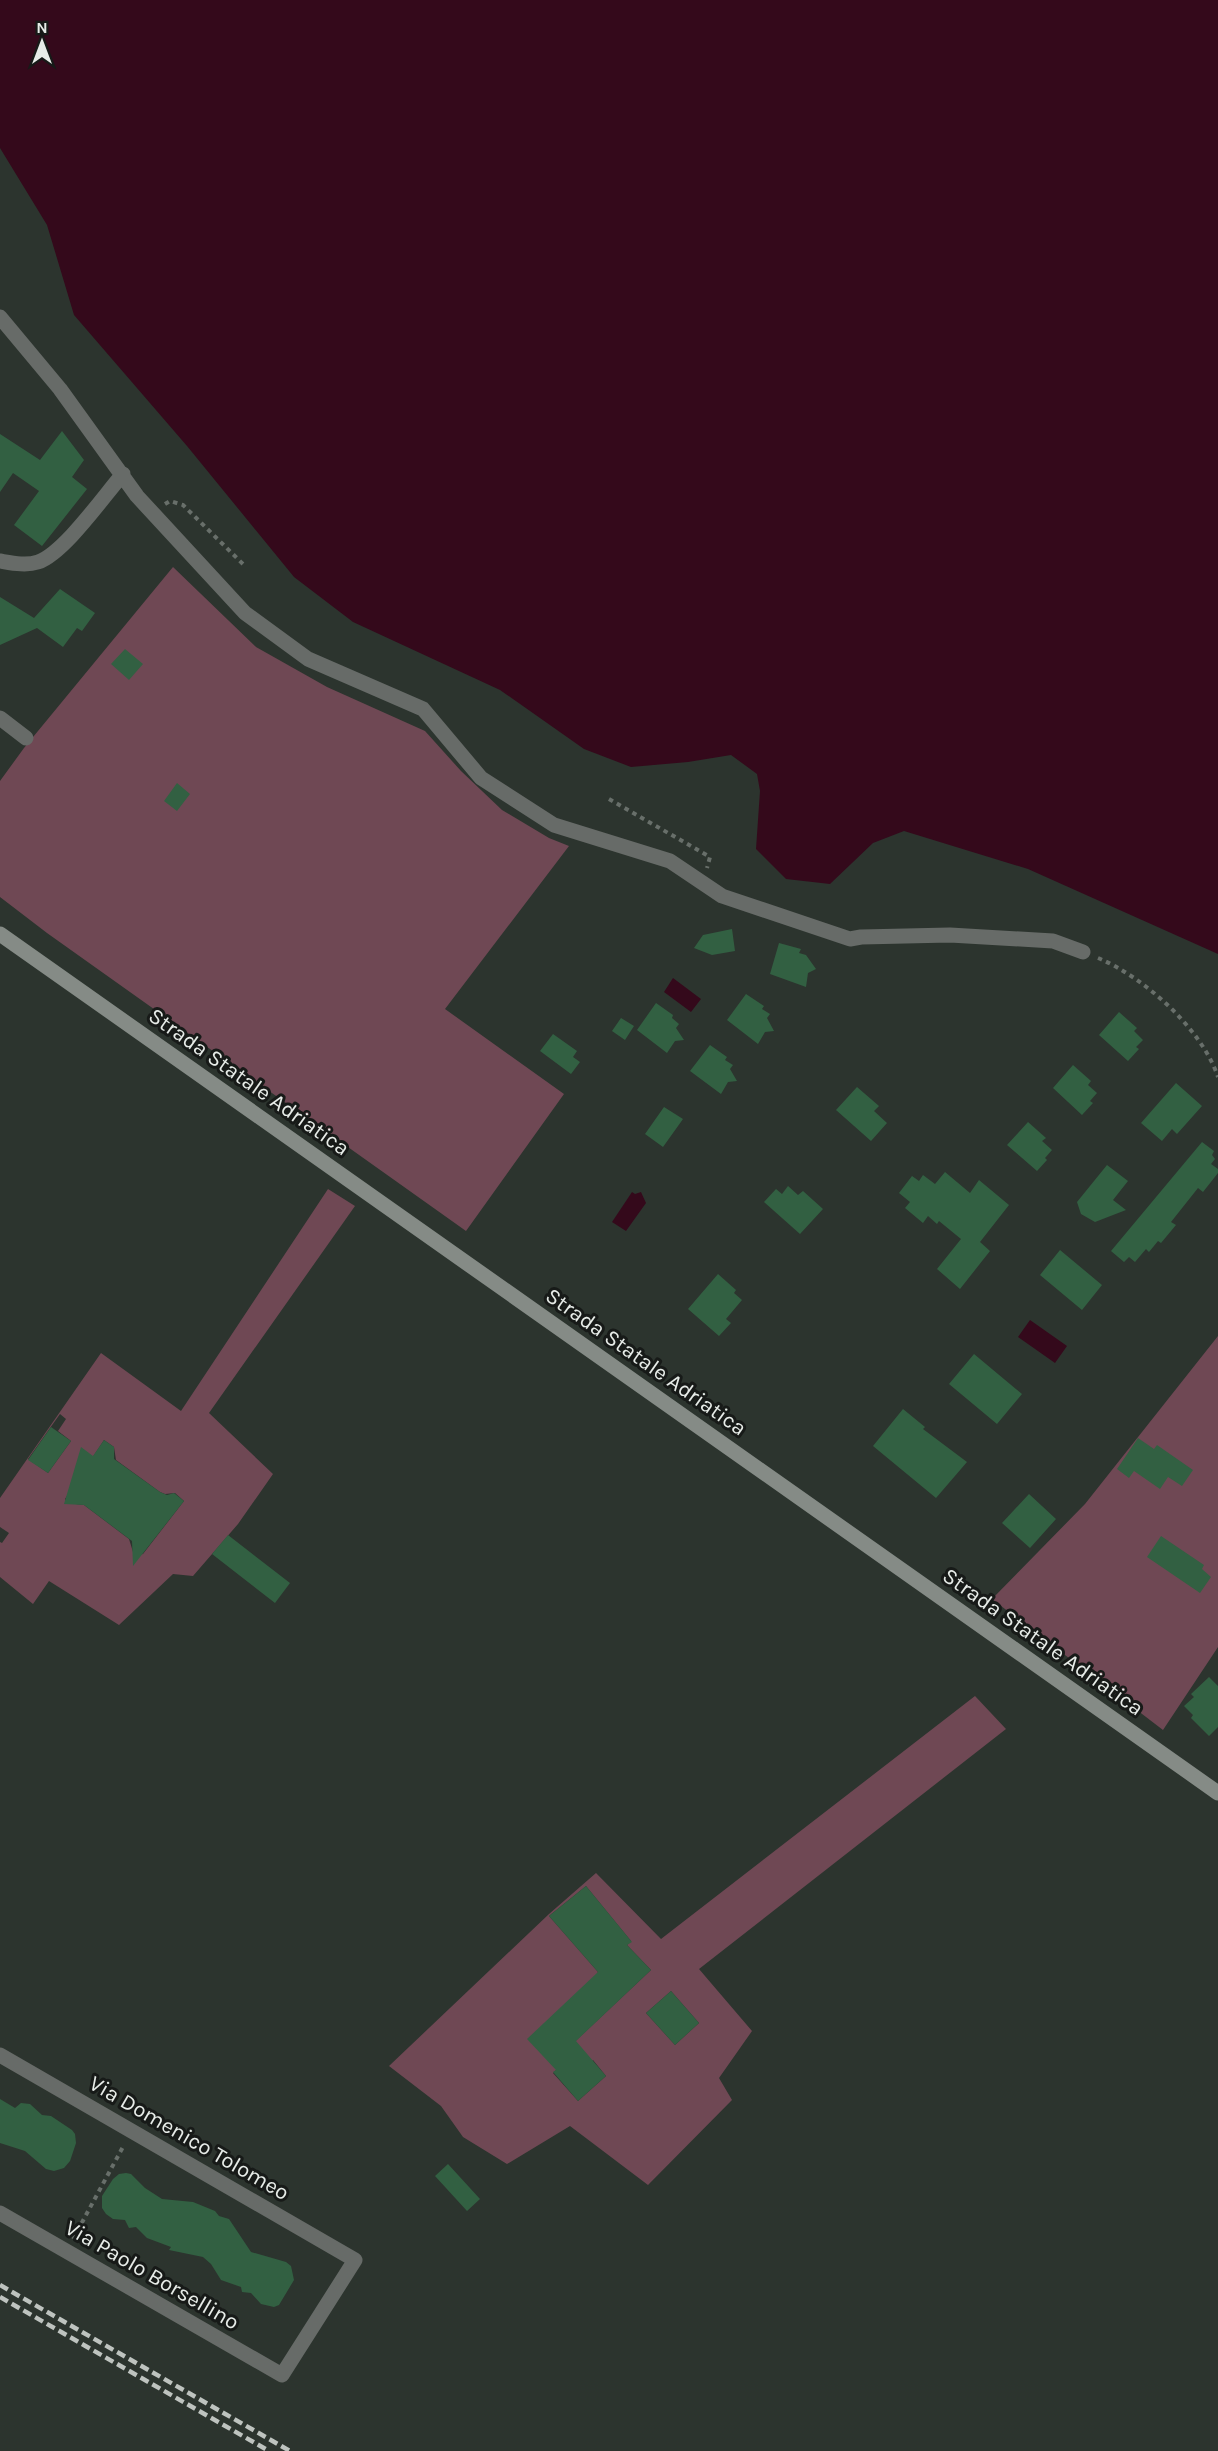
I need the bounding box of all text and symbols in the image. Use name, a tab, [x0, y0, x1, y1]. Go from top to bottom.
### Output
north arrow	[12, 12, 72, 72]
text: N	[36, 18, 48, 37]
street label: Strada Statale Adriatica	[144, 1003, 354, 1161]
street label: Strada Statale Adriatica	[541, 1283, 751, 1441]
street label: Strada Statale Adriatica	[938, 1563, 1148, 1721]
street label: Via Domenico Tolomeo	[84, 2070, 294, 2206]
street label: Via Paolo Borsellino	[60, 2215, 244, 2335]

